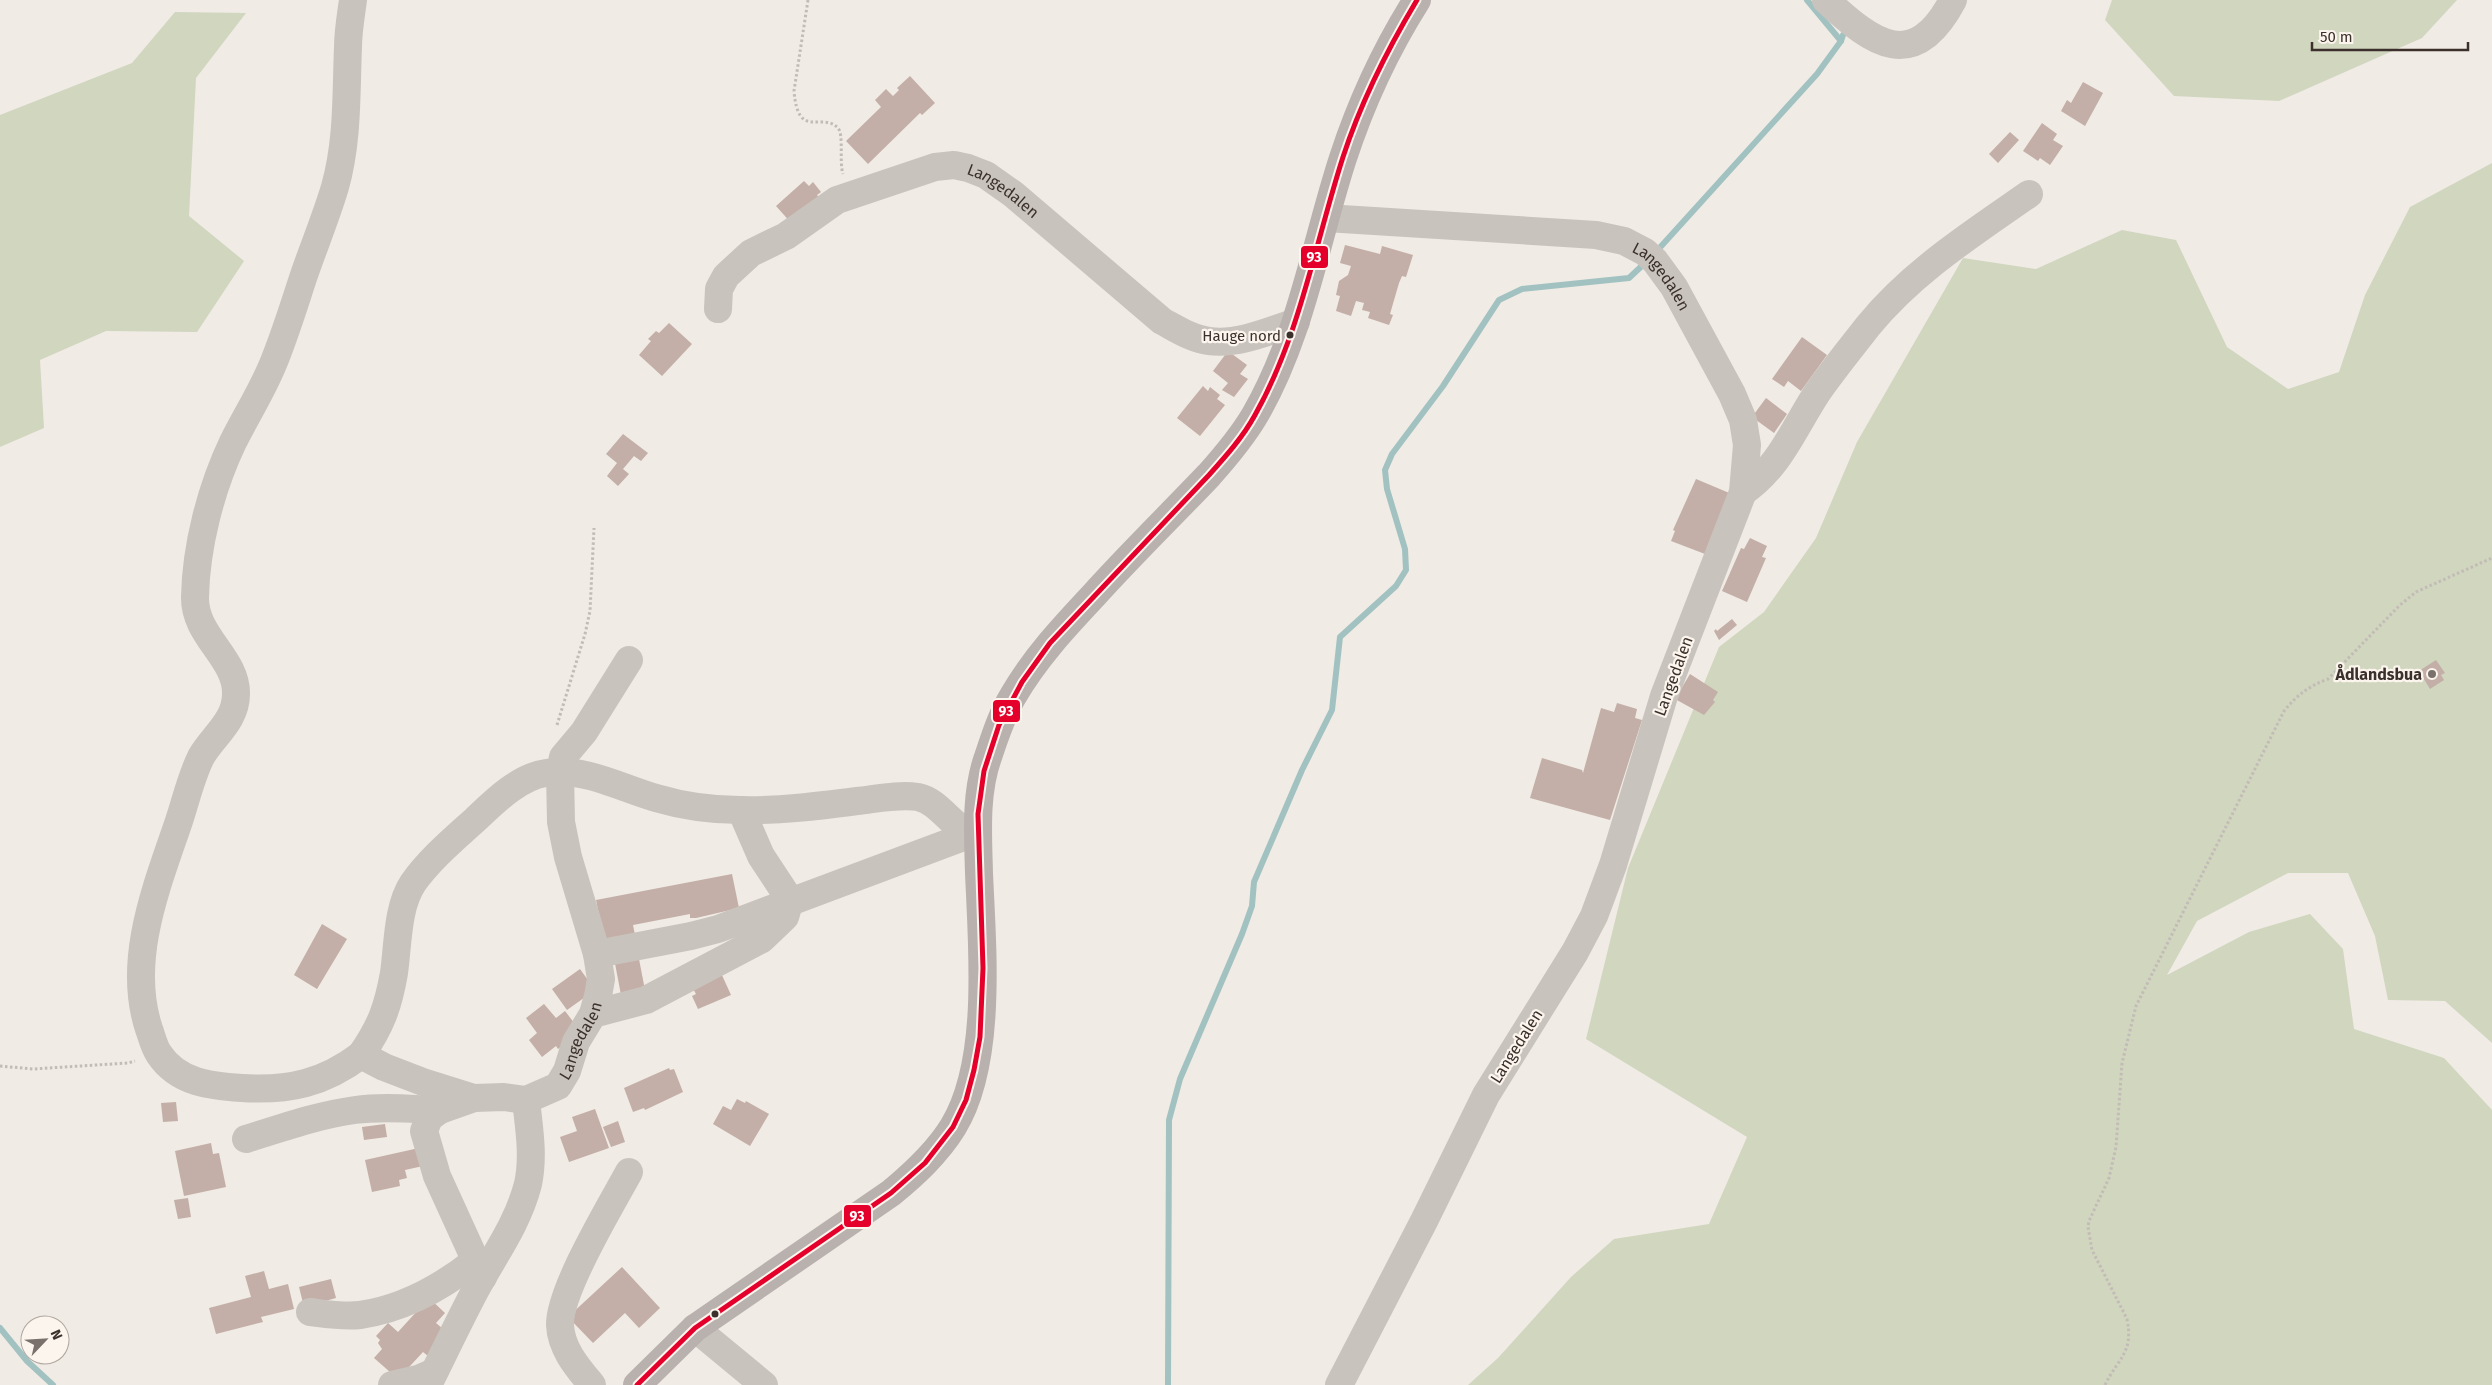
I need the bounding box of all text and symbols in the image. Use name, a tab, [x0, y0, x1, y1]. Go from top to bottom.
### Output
scale bar	[2312, 20, 2468, 52]
text: 50 m	[2320, 28, 2353, 46]
street label: Langedalen	[965, 160, 1043, 222]
street label: Langedalen	[1629, 238, 1694, 314]
line badge: 93	[1300, 245, 1329, 269]
text: 93	[1307, 249, 1321, 266]
place label: Hauge nord	[1202, 327, 1281, 345]
marker: Hauge nord	[1285, 330, 1295, 340]
street label: Langedalen	[1650, 634, 1697, 719]
place label: Ådlandsbua	[2334, 663, 2422, 684]
marker: Ådlandsbua	[2426, 668, 2438, 680]
line badge: 93	[992, 699, 1021, 723]
text: 93	[999, 703, 1013, 720]
street label: Langedalen	[555, 1000, 606, 1083]
street label: Langedalen	[1486, 1006, 1547, 1087]
line badge: 93	[843, 1204, 872, 1228]
text: 93	[850, 1208, 864, 1225]
unlabelled marker	[710, 1309, 720, 1319]
north arrow	[20, 1315, 70, 1365]
text: N	[47, 1327, 66, 1343]

